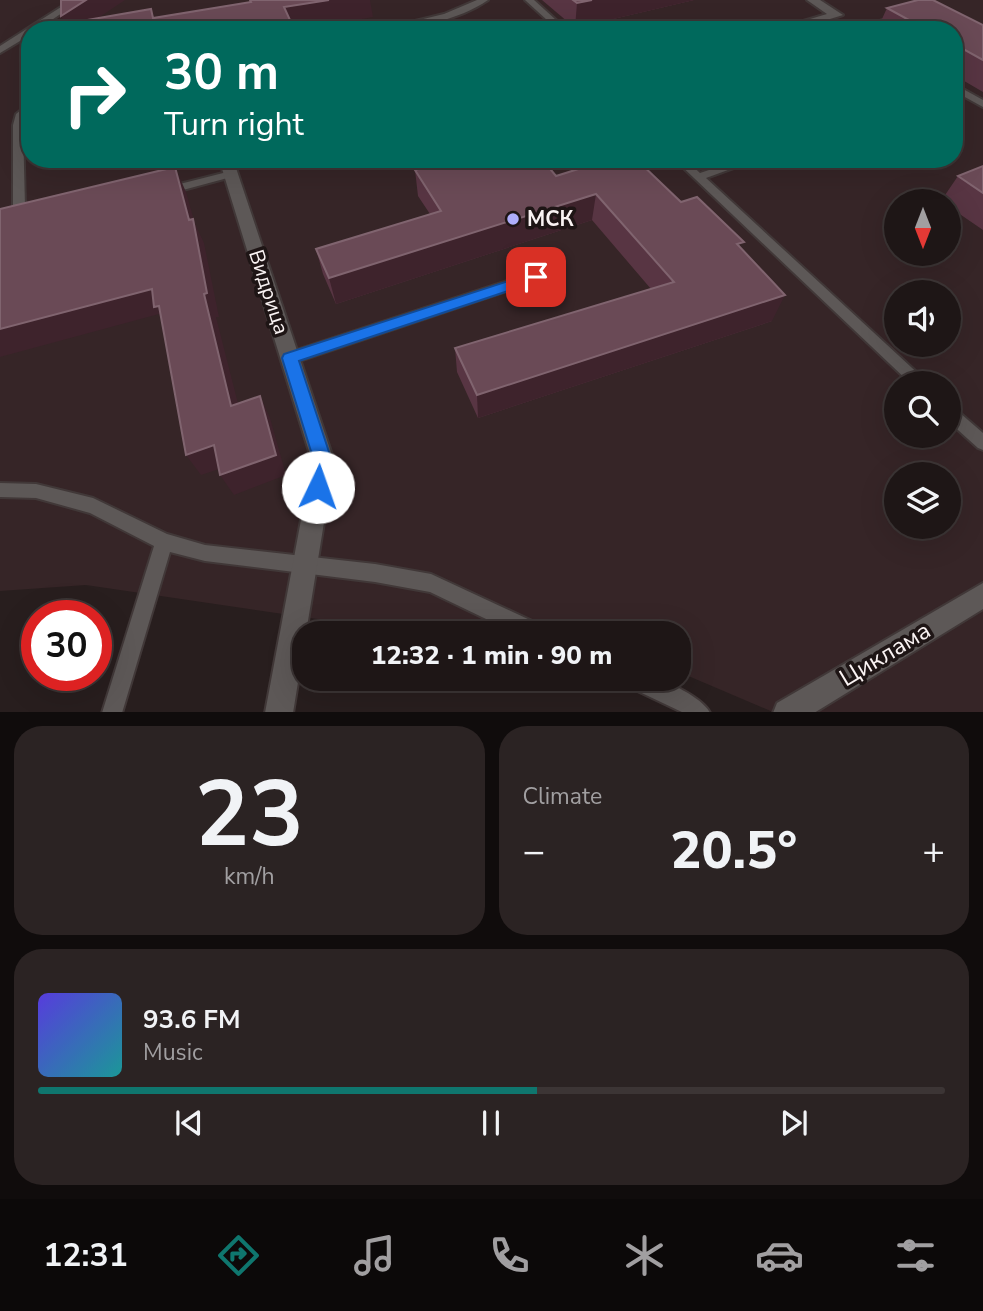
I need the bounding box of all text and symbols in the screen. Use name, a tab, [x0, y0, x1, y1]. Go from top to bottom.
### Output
text: 30 m	[164, 39, 279, 106]
icon: right	[49, 49, 140, 140]
text: Turn right	[164, 103, 304, 146]
north arrow	[884, 189, 961, 266]
map controls	[884, 189, 961, 539]
place label: МСК	[527, 205, 574, 233]
marker: МСК	[505, 211, 521, 227]
street label: Видрица	[242, 246, 296, 338]
pin	[506, 247, 566, 307]
icon: arrive	[517, 258, 555, 296]
button: sound	[884, 280, 961, 357]
button: search	[884, 371, 961, 448]
position arrow	[281, 450, 355, 524]
button: layers	[884, 462, 961, 539]
speed limit sign: 30	[21, 600, 112, 691]
street label: Циклама	[833, 614, 937, 694]
text: 12:32 · 1 min · 90 m	[371, 638, 612, 673]
text: 23	[195, 753, 304, 877]
text: Climate	[523, 781, 602, 812]
text: 20.5°	[670, 815, 797, 886]
text: −	[523, 826, 545, 877]
text: +	[922, 826, 945, 877]
text: km/h	[224, 861, 275, 892]
text: 93.6 FM	[143, 1002, 240, 1037]
text: Music	[143, 1037, 203, 1068]
icon: previous	[170, 1104, 208, 1142]
icon: pause	[472, 1104, 510, 1142]
icon: next	[775, 1104, 813, 1142]
icon: directions	[214, 1231, 263, 1280]
icon: music	[350, 1231, 399, 1280]
icon: phone	[485, 1231, 534, 1280]
icon: climate	[620, 1231, 669, 1280]
icon: car	[755, 1231, 804, 1280]
icon: filters	[891, 1231, 940, 1280]
text: 12:31	[43, 1234, 128, 1277]

